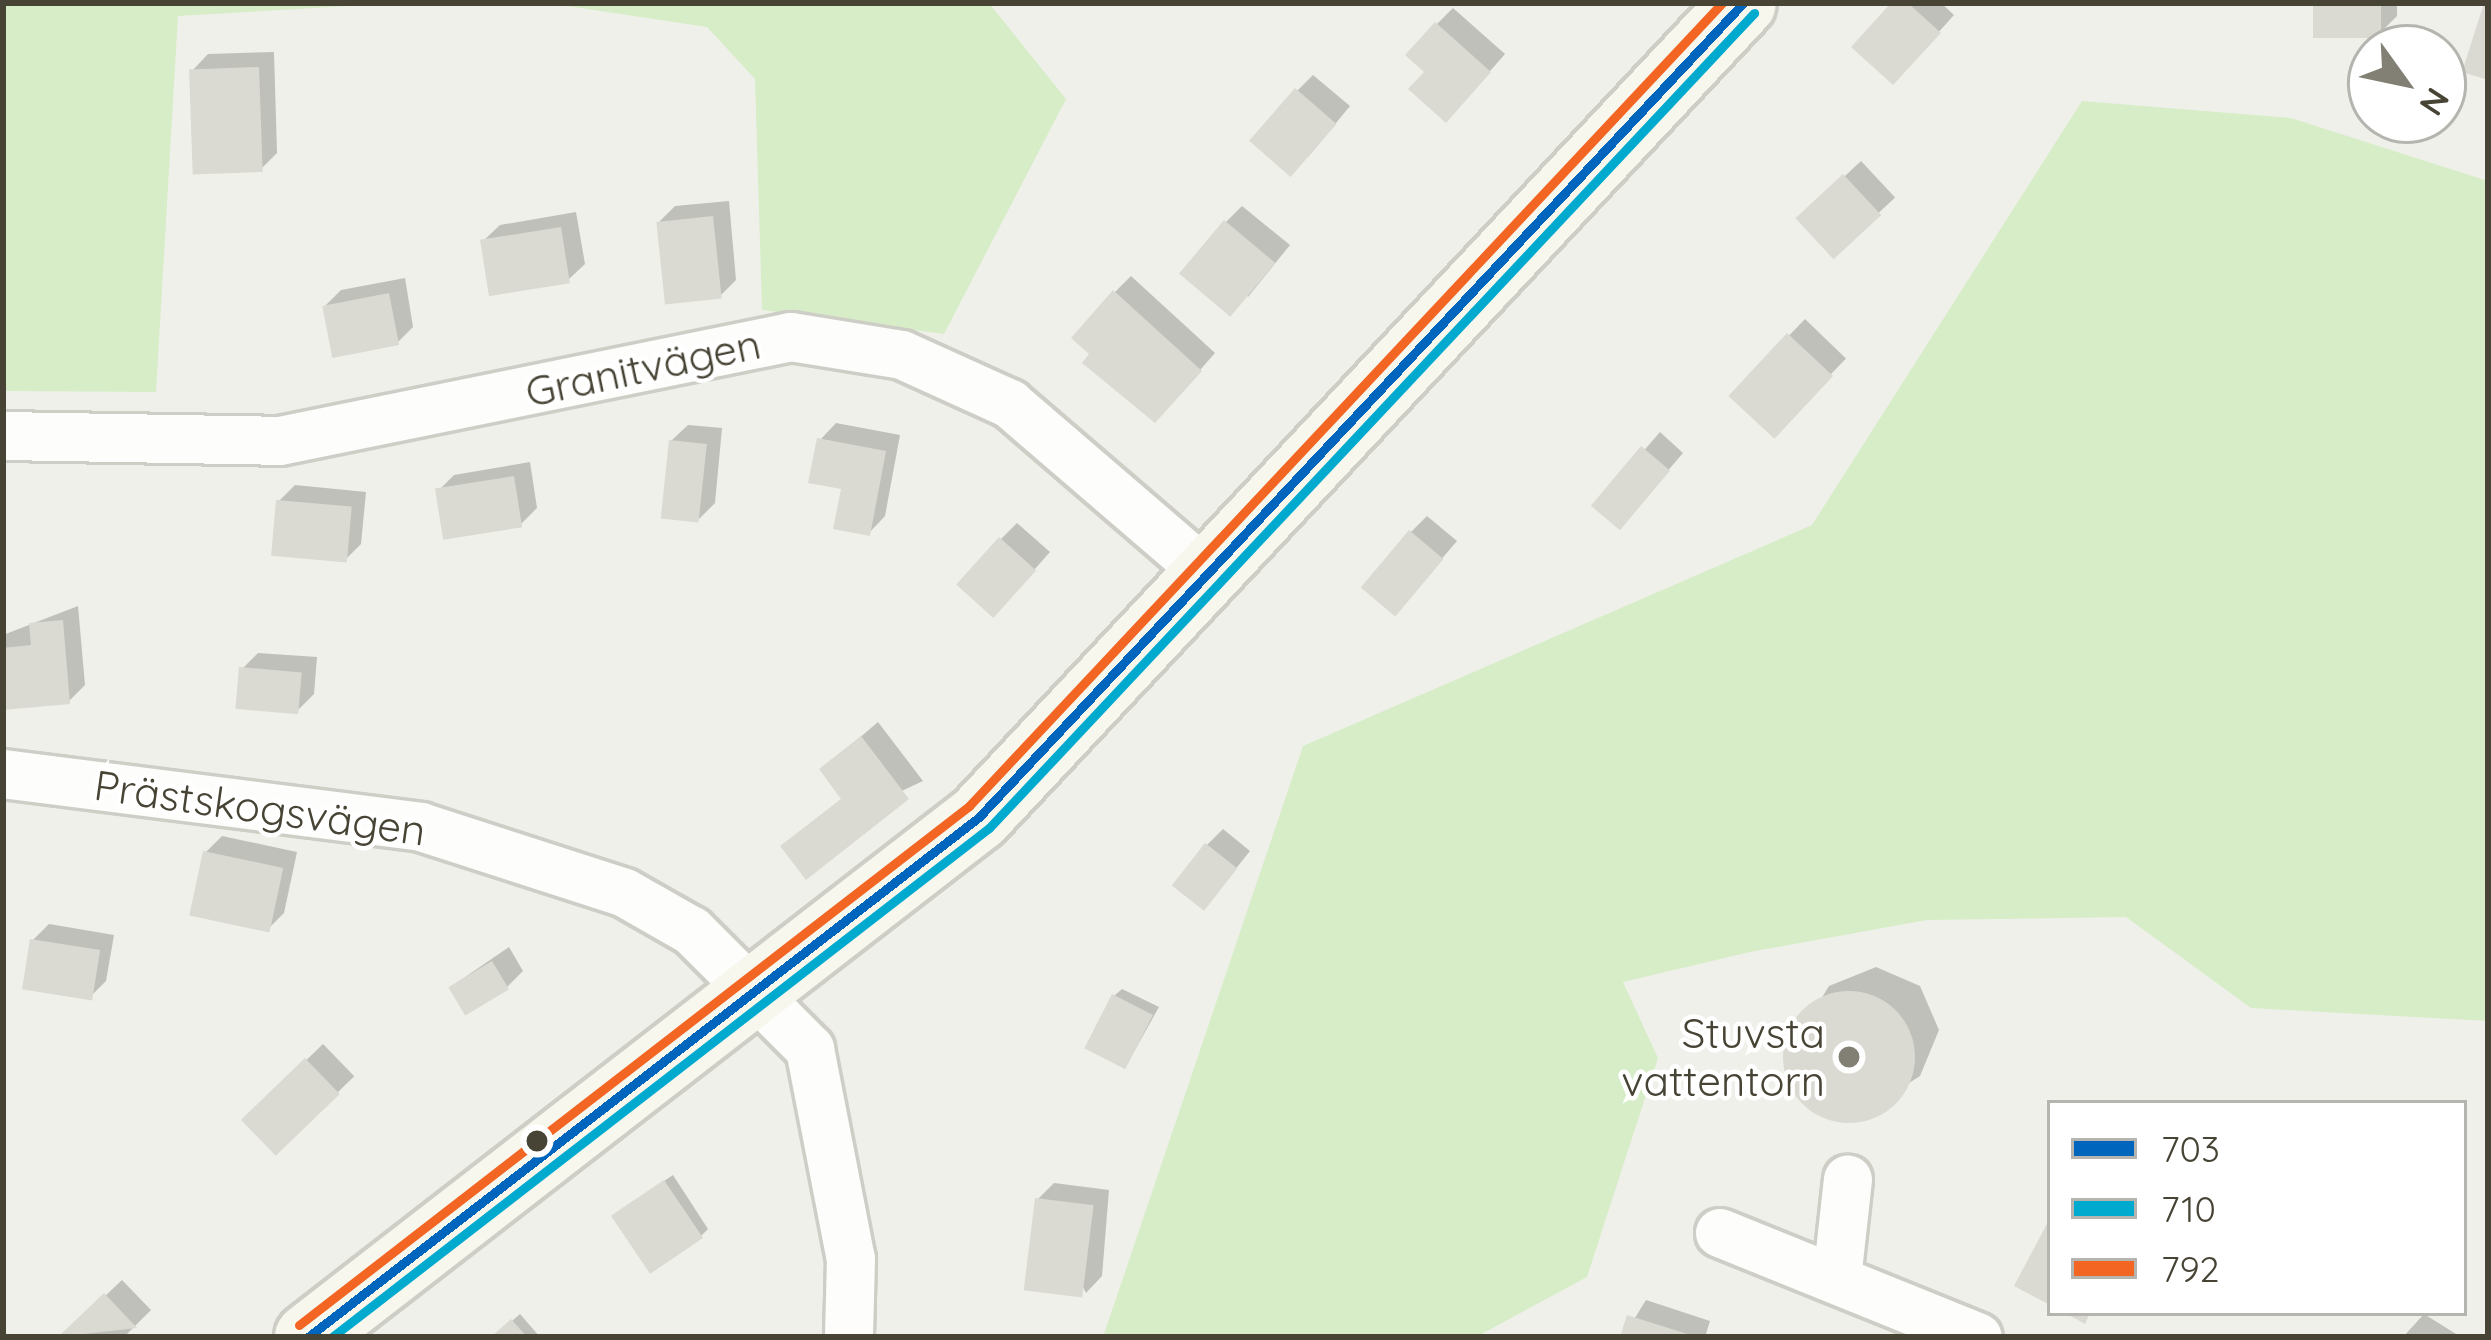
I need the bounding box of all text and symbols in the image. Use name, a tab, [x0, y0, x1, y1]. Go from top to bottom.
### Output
north arrow	[2347, 24, 2467, 144]
text: N	[2411, 81, 2459, 124]
street label: Granitvägen	[521, 319, 765, 417]
street label: Prästskogsvägen	[91, 760, 429, 856]
place label: Stuvsta vattentorn	[1621, 1008, 1825, 1106]
marker: Stuvsta vattentorn	[1836, 1044, 1862, 1070]
legend	[2047, 1100, 2467, 1316]
text: 703	[2161, 1126, 2220, 1171]
unlabelled marker	[526, 1130, 548, 1152]
text: 710	[2161, 1186, 2216, 1231]
text: 792	[2161, 1246, 2220, 1291]

